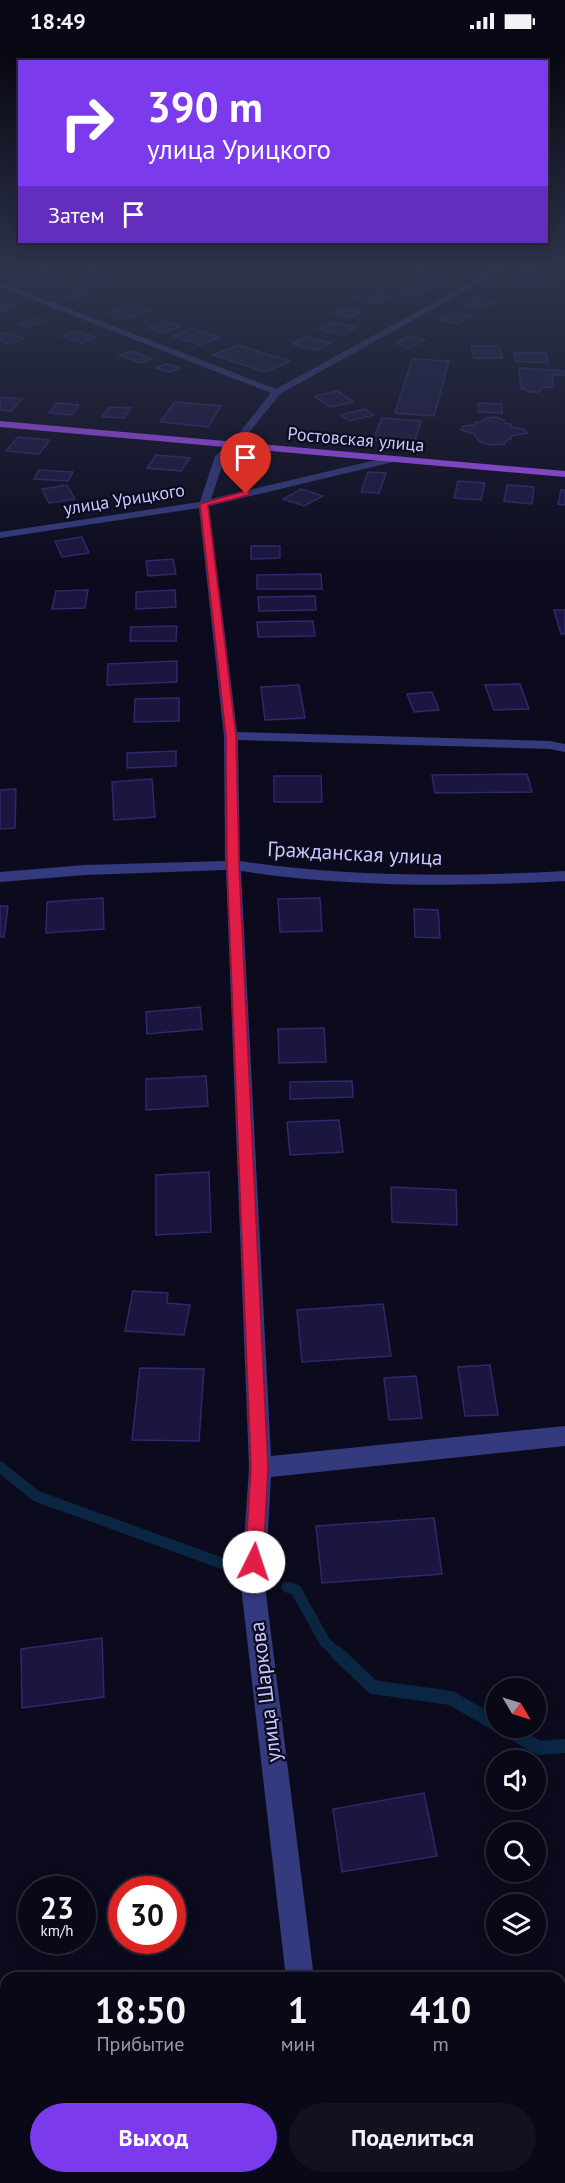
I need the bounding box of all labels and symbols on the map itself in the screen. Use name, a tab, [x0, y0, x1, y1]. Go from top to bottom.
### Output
street label: Ростовская улица	[287, 422, 425, 456]
pin	[220, 432, 271, 494]
street label: улица Урицкого	[62, 478, 186, 520]
street label: Гражданская улица	[267, 835, 443, 871]
position arrow	[222, 1530, 286, 1594]
street label: улица Шаркова	[243, 1620, 287, 1764]
north arrow	[486, 1678, 546, 1738]
speed limit sign: 30	[108, 1876, 186, 1954]

